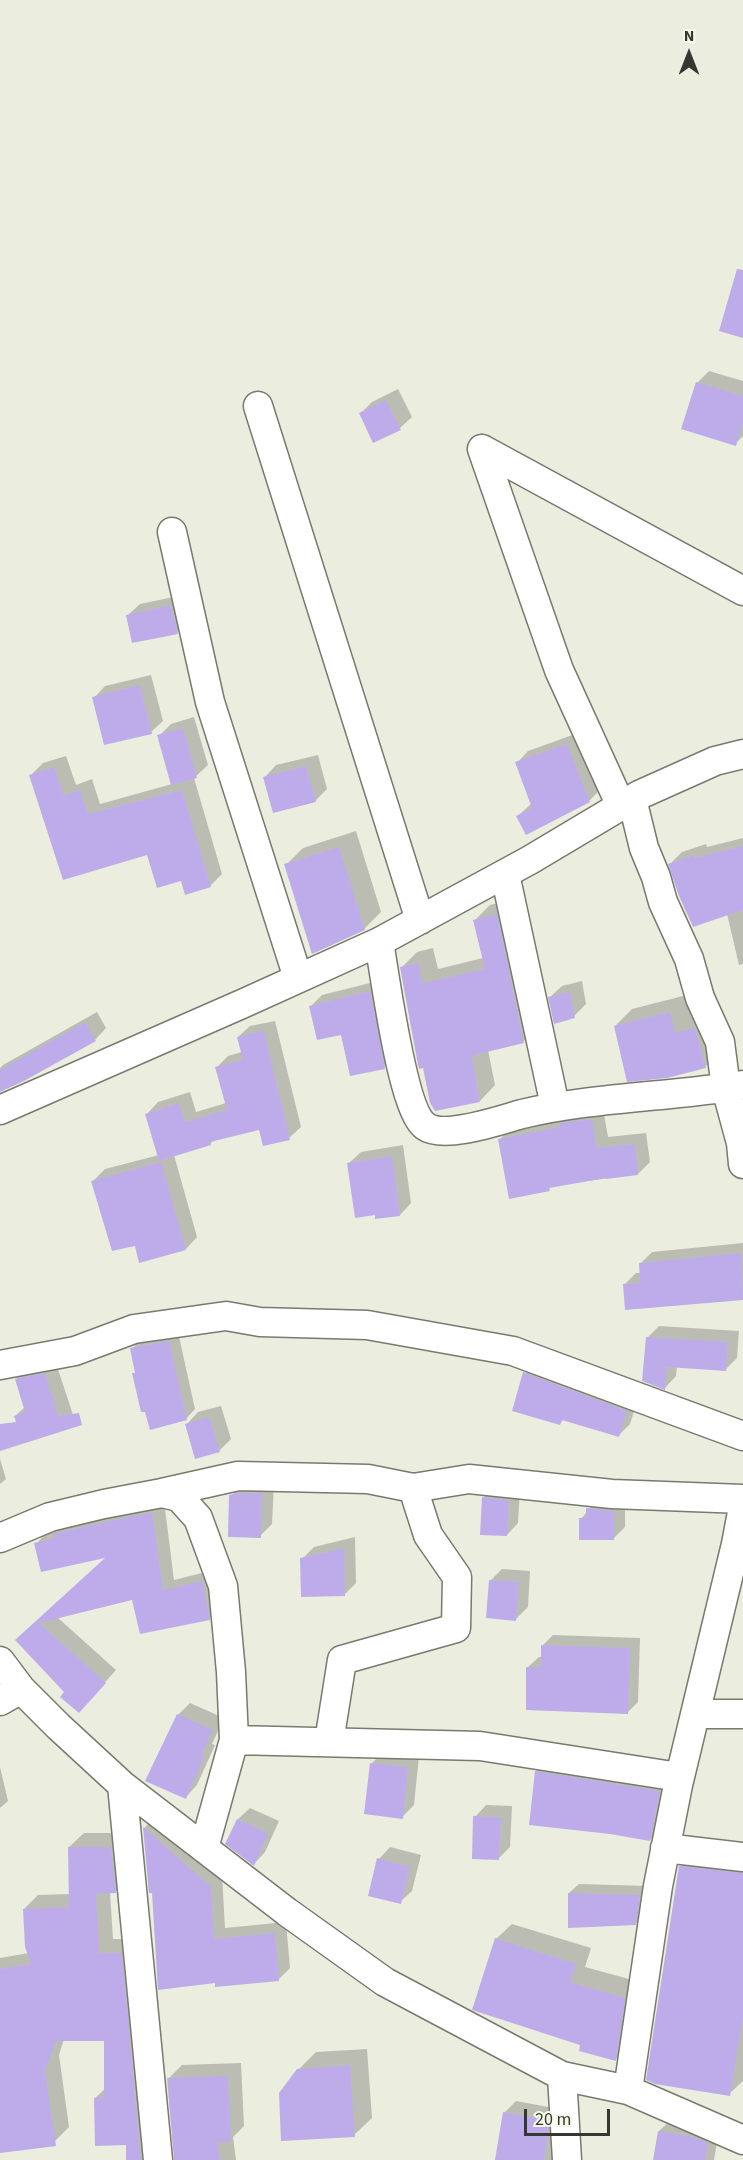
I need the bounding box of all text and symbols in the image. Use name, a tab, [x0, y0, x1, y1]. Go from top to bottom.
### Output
north arrow	[659, 24, 719, 84]
text: N	[684, 25, 694, 47]
scale bar	[527, 2097, 612, 2135]
text: 20 m	[535, 2107, 571, 2132]

